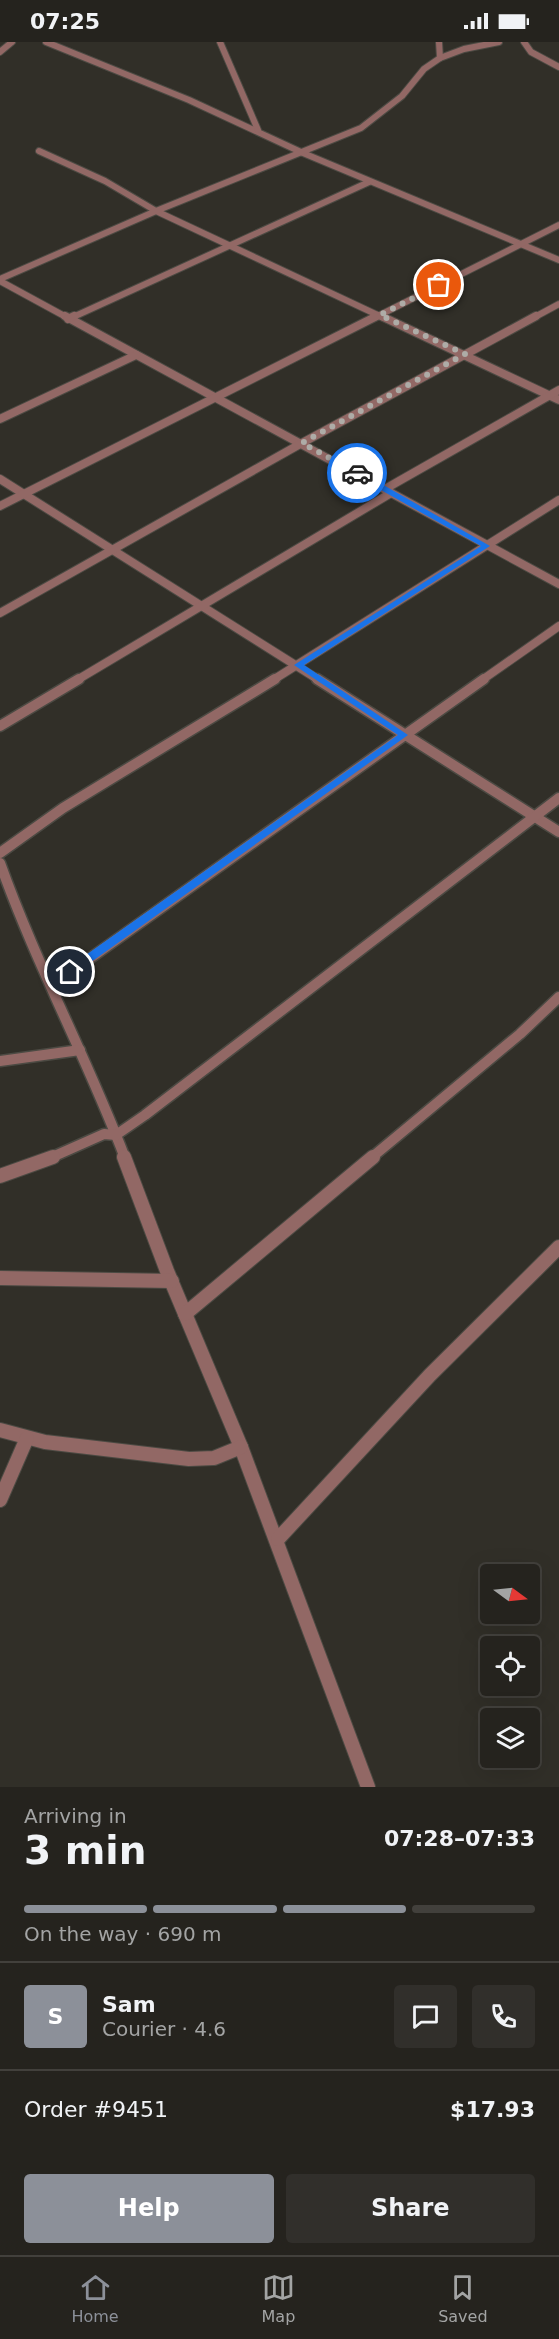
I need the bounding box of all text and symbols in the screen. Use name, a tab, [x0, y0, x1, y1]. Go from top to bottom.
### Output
text: 07:25	[30, 9, 100, 34]
pin	[413, 259, 464, 310]
icon: bag	[422, 268, 455, 301]
courier	[327, 443, 387, 503]
icon: car	[341, 457, 374, 490]
pin	[44, 946, 95, 997]
icon: home	[53, 955, 86, 988]
north arrow	[480, 1564, 540, 1624]
map controls	[480, 1564, 540, 1768]
button: locate	[480, 1636, 540, 1696]
button: layers	[480, 1708, 540, 1768]
text: Arriving in	[24, 1804, 127, 1828]
text: 07:28–07:33	[384, 1826, 535, 1851]
text: 3 min	[24, 1828, 146, 1873]
text: On the way · 690 m	[24, 1922, 222, 1946]
button: chat	[394, 1985, 457, 2048]
button: phone	[472, 1985, 535, 2048]
text: Sam	[102, 1992, 156, 2017]
text: S	[48, 2004, 63, 2029]
text: Courier · 4.6	[102, 2017, 226, 2041]
text: Order #9451	[24, 2097, 168, 2122]
text: $17.93	[450, 2097, 535, 2122]
button: Help	[24, 2174, 274, 2243]
button: Share	[286, 2174, 535, 2243]
tab: Home	[71, 2271, 119, 2326]
tab: Map	[262, 2271, 295, 2326]
tab: Saved	[438, 2271, 488, 2326]

